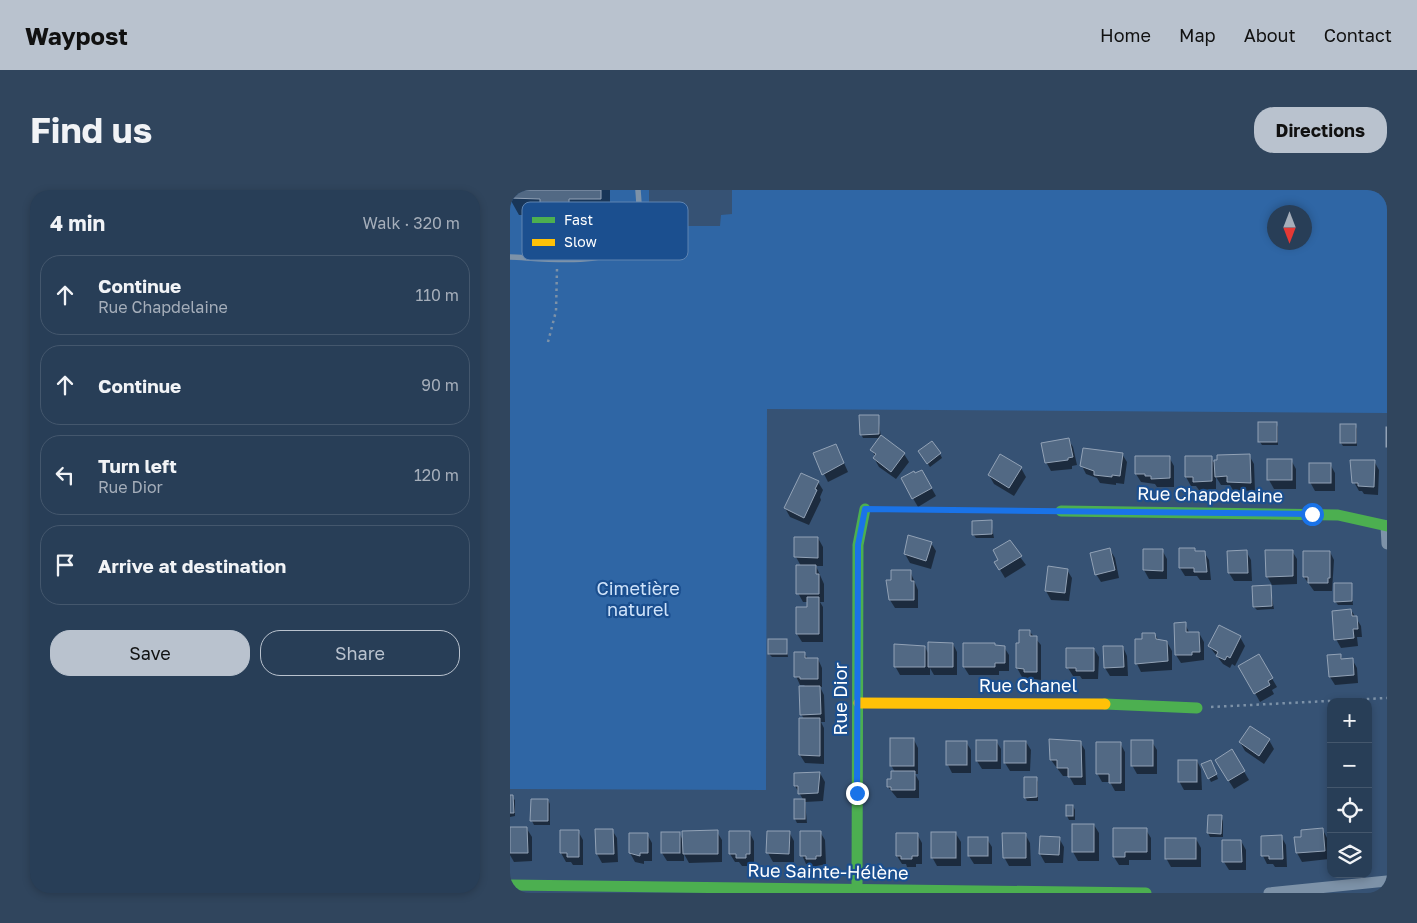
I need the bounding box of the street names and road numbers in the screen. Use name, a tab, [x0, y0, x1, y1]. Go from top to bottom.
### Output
street label: Rue Chapdelaine	[1137, 482, 1283, 506]
street label: Rue Dior	[829, 663, 851, 735]
street label: Rue Chanel	[979, 674, 1077, 696]
street label: Rue Sainte-Hélène	[747, 859, 909, 883]

